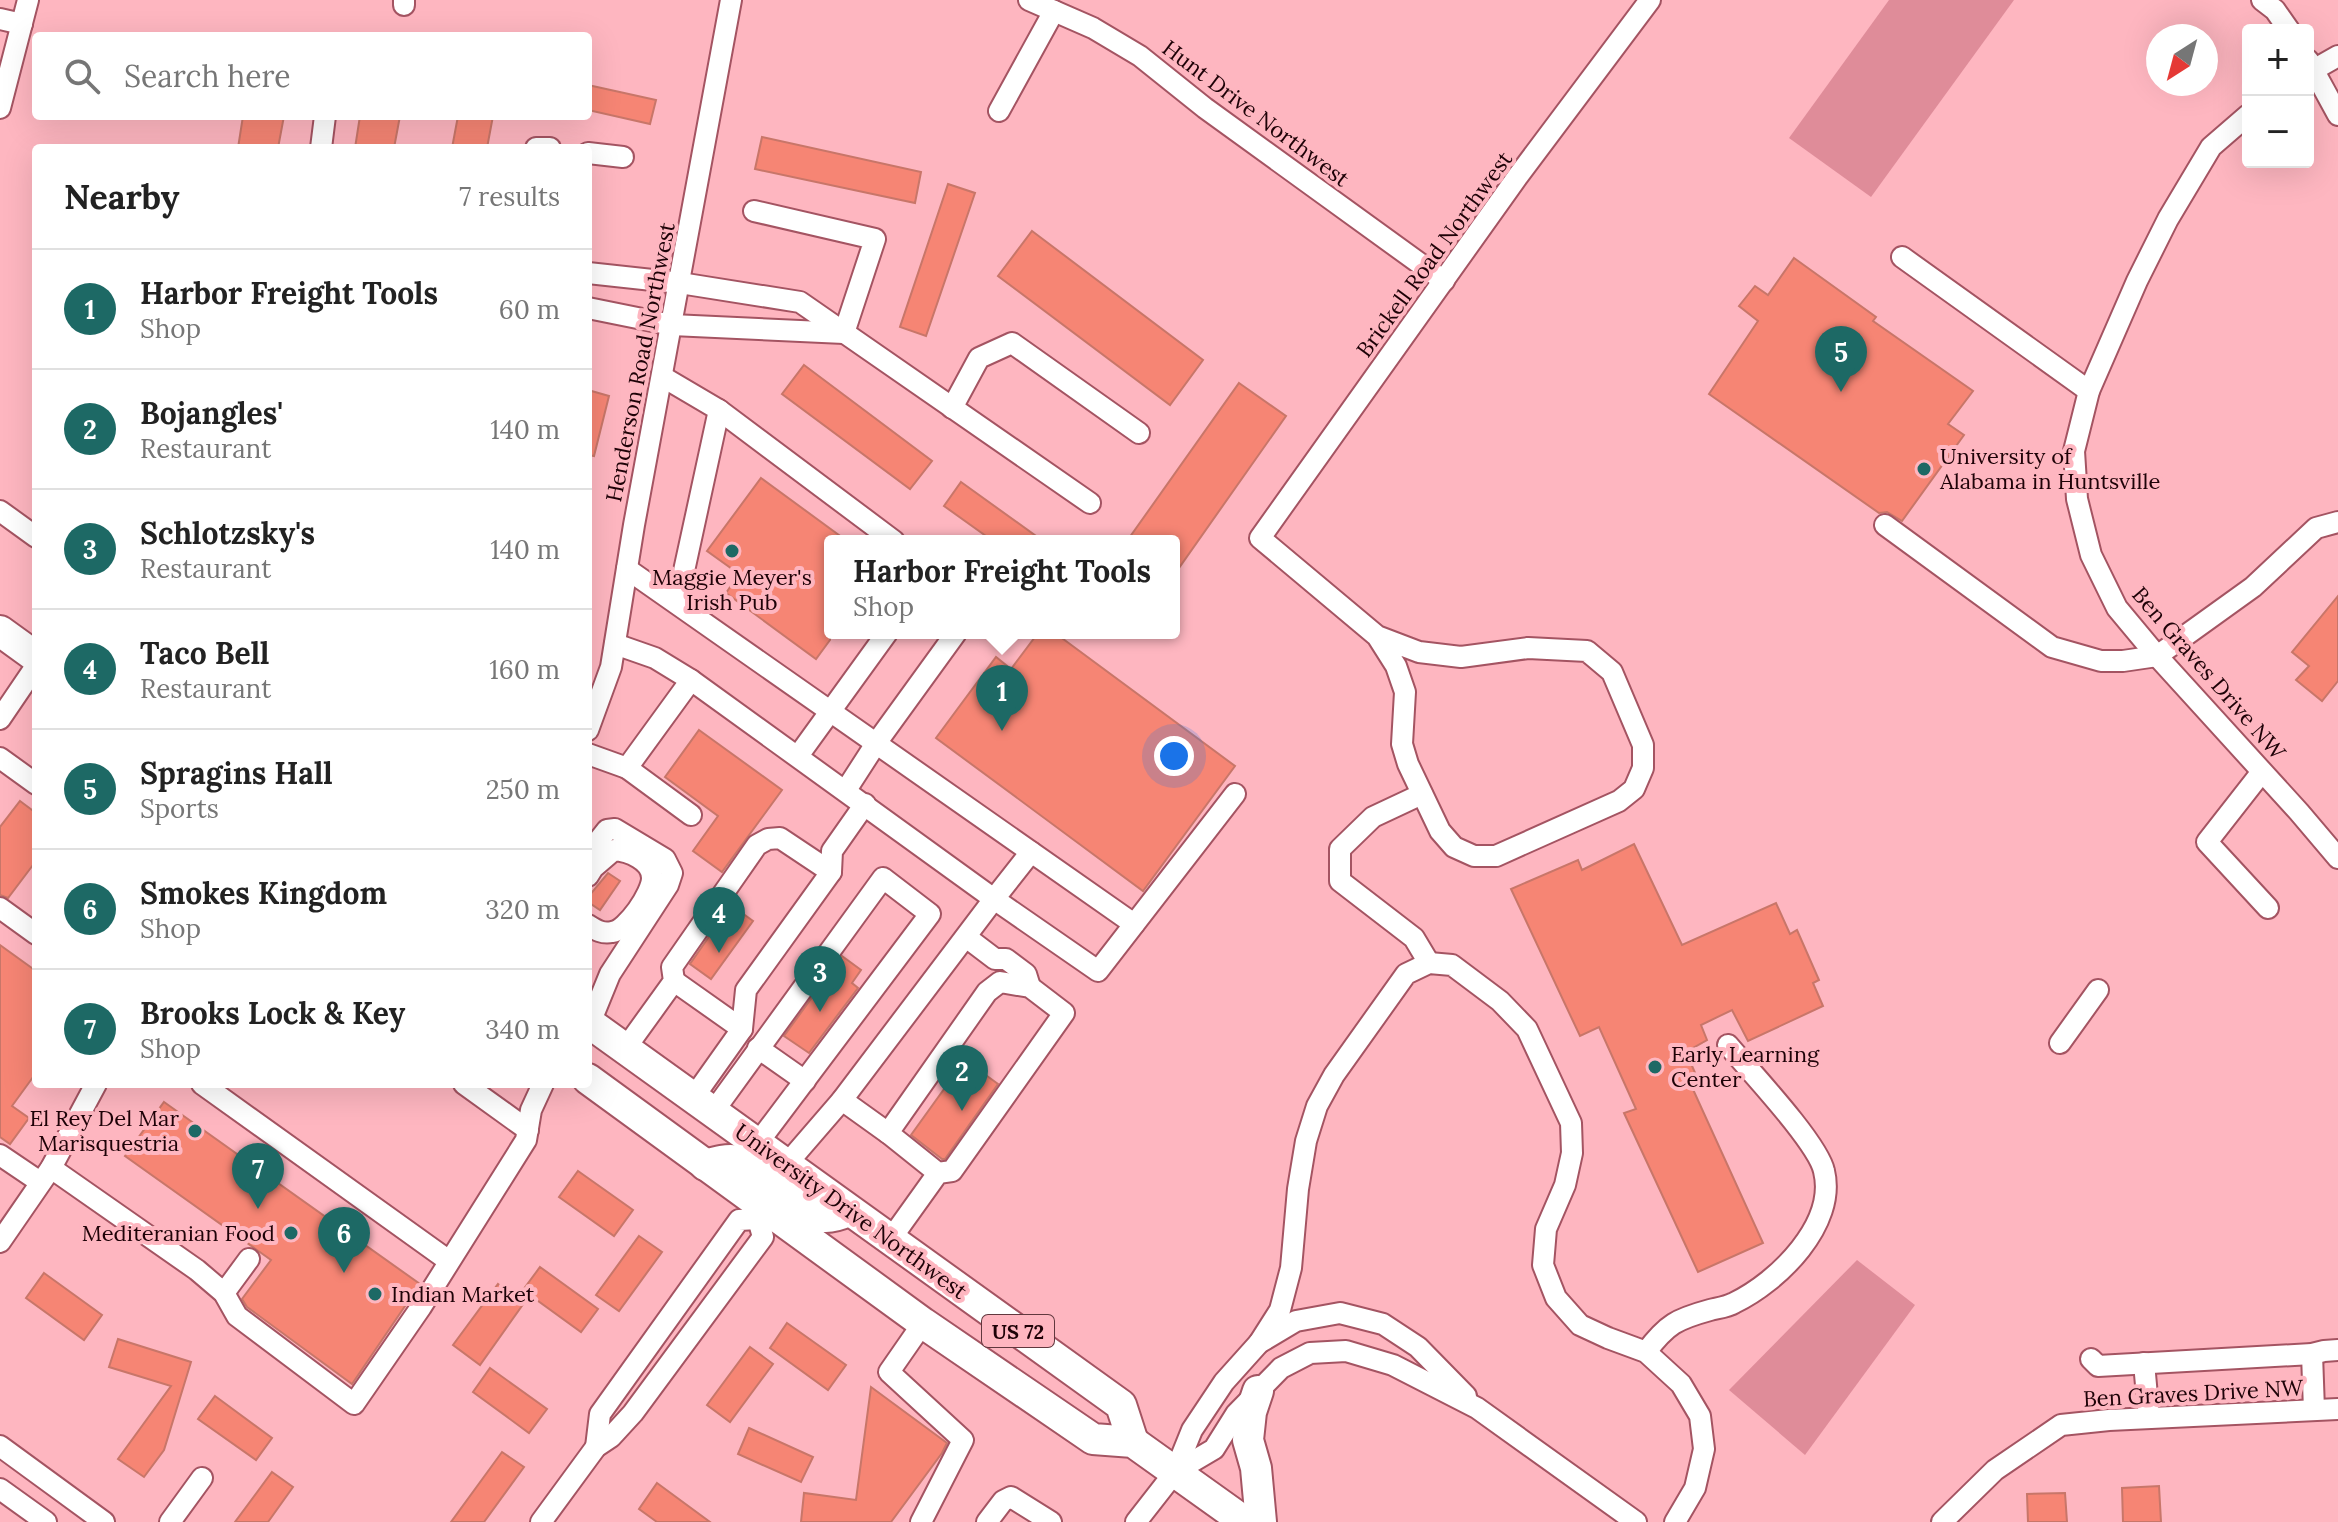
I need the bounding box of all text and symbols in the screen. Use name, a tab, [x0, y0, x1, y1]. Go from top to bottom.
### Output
north arrow	[2146, 24, 2218, 96]
map controls	[2242, 24, 2314, 168]
button: +	[2242, 24, 2314, 96]
search box	[32, 32, 592, 120]
street label: Hunt Drive Northwest	[1157, 34, 1355, 193]
icon: search	[60, 54, 104, 98]
text: Search here	[124, 57, 291, 95]
button: −	[2242, 96, 2314, 168]
street label: Brickell Road Northwest	[1350, 145, 1518, 362]
text: Nearby	[64, 175, 180, 218]
text: 7 results	[459, 180, 560, 213]
street label: Henderson Road Northwest	[599, 219, 681, 504]
text: Harbor Freight Tools	[140, 274, 438, 312]
text: 1	[85, 293, 95, 326]
text: 60 m	[499, 293, 560, 326]
text: Shop	[140, 312, 201, 345]
pin: 5	[1815, 326, 1867, 392]
text: Bojangles'	[140, 394, 283, 432]
text: 2	[83, 413, 97, 446]
text: 140 m	[490, 413, 560, 446]
text: Restaurant	[140, 432, 271, 465]
place label: University of Alabama in Huntsville	[1939, 442, 2160, 495]
marker: University of Alabama in Huntsville	[1915, 460, 1933, 478]
text: Schlotzsky's	[140, 514, 315, 552]
text: 3	[83, 533, 97, 566]
text: 140 m	[490, 533, 560, 566]
popup	[824, 535, 1180, 639]
marker: Maggie Meyer's Irish Pub	[723, 542, 741, 560]
text: Restaurant	[140, 552, 271, 585]
text: Harbor Freight Tools	[853, 552, 1151, 590]
place label: Maggie Meyer's Irish Pub	[652, 563, 812, 616]
street label: Ben Graves Drive NW	[2126, 581, 2293, 766]
text: Shop	[853, 590, 914, 623]
text: Taco Bell	[140, 634, 269, 672]
text: 4	[83, 653, 97, 686]
text: 160 m	[489, 653, 560, 686]
pin: 1	[976, 665, 1028, 731]
text: Restaurant	[140, 672, 271, 705]
your location	[1154, 736, 1194, 776]
text: Spragins Hall	[140, 754, 333, 792]
text: 5	[83, 773, 97, 806]
text: 250 m	[486, 773, 560, 806]
text: Sports	[140, 792, 219, 825]
text: Smokes Kingdom	[140, 874, 387, 912]
pin: 4	[693, 887, 745, 953]
text: 6	[83, 893, 97, 926]
text: 320 m	[485, 893, 560, 926]
text: Shop	[140, 912, 201, 945]
pin: 3	[794, 946, 846, 1012]
text: Brooks Lock & Key	[140, 994, 405, 1032]
text: 7	[84, 1013, 96, 1046]
text: 340 m	[485, 1013, 560, 1046]
text: Shop	[140, 1032, 201, 1065]
place label: Early Learning Center	[1671, 1040, 1820, 1093]
pin: 2	[936, 1045, 988, 1111]
marker: Early Learning Center	[1646, 1058, 1664, 1076]
place label: El Rey Del Mar Marisquestria	[30, 1104, 179, 1157]
street label: University Drive Northwest	[729, 1117, 973, 1305]
marker: El Rey Del Mar Marisquestria	[186, 1122, 204, 1140]
pin: 7	[232, 1143, 284, 1209]
pin: 6	[318, 1207, 370, 1273]
place label: Mediteranian Food	[82, 1219, 275, 1247]
marker: Mediteranian Food	[282, 1224, 300, 1242]
place label: Indian Market	[391, 1280, 535, 1308]
marker: Indian Market	[366, 1285, 384, 1303]
road number: US 72	[982, 1315, 1054, 1347]
street label: Ben Graves Drive NW	[2082, 1373, 2305, 1413]

